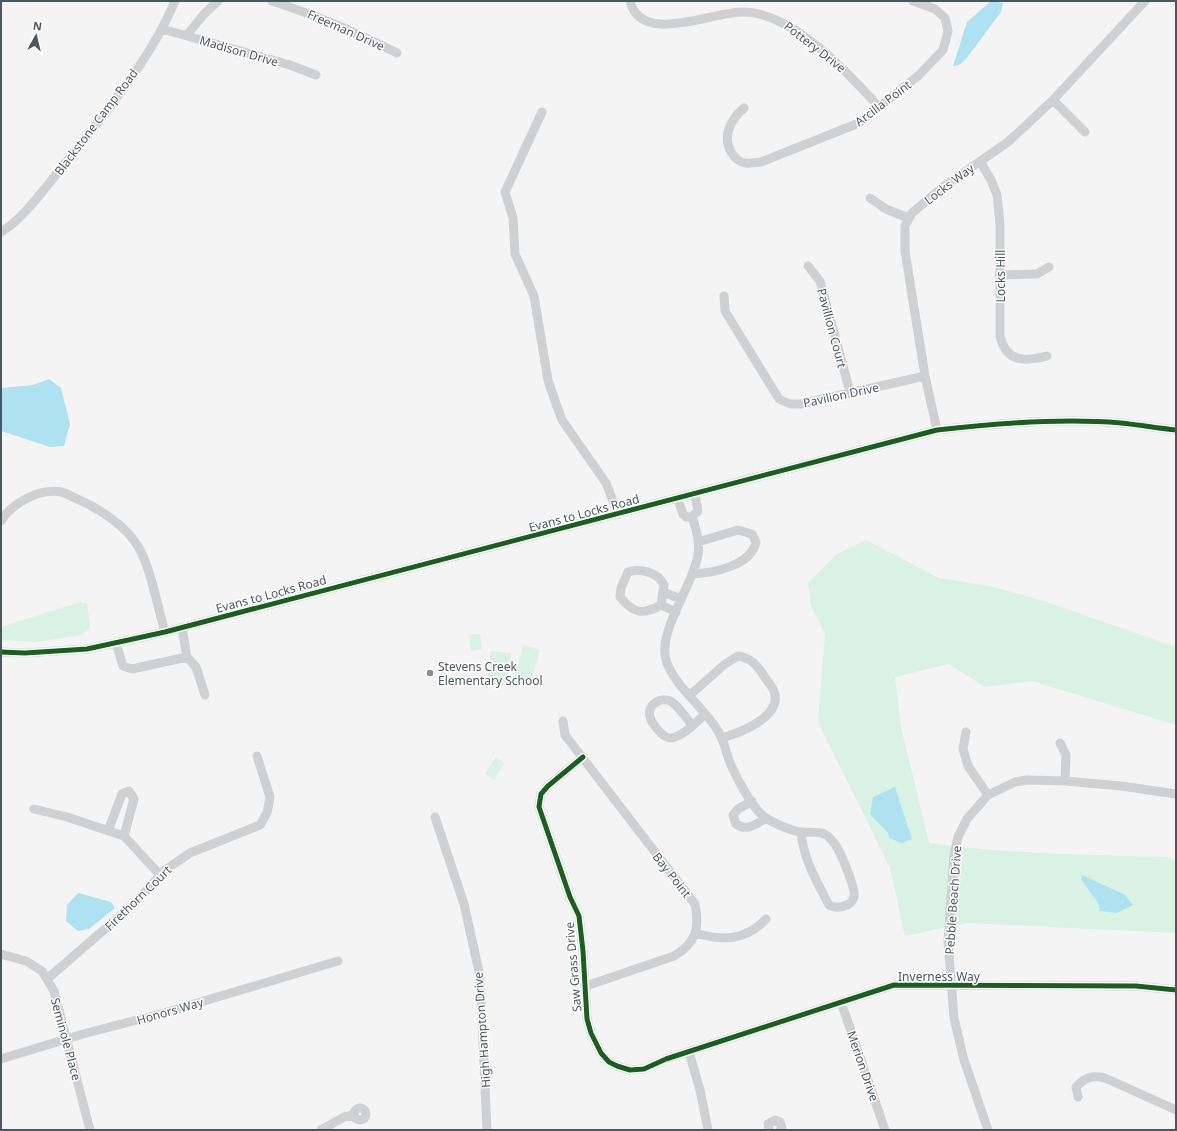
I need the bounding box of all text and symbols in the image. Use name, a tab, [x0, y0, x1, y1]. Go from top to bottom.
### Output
street label: Freeman Drive	[305, 5, 387, 55]
north arrow	[16, 16, 56, 56]
text: N	[32, 18, 43, 34]
street label: Pottery Drive	[781, 18, 850, 77]
street label: Madison Drive	[198, 32, 281, 70]
street label: Blackstone Camp Road	[50, 65, 142, 179]
street label: Arcilla Point	[851, 76, 915, 130]
street label: Locks Way	[921, 159, 978, 208]
street label: Locks Hill	[992, 250, 1009, 302]
street label: Pavillion Court	[813, 286, 851, 370]
street label: Pavilion Drive	[802, 379, 881, 411]
street label: Evans to Locks Road	[527, 490, 641, 536]
street label: Evans to Locks Road	[214, 571, 328, 617]
place label: Stevens Creek Elementary School	[438, 658, 543, 689]
marker: Stevens Creek Elementary School	[425, 668, 435, 678]
street label: Pebble Beach Drive	[941, 845, 965, 955]
street label: Bay Point	[649, 849, 695, 902]
street label: Firethorn Court	[101, 861, 176, 934]
street label: Saw Grass Drive	[561, 921, 585, 1013]
street label: Inverness Way	[898, 968, 981, 985]
street label: High Hampton Drive	[469, 971, 495, 1088]
street label: Honors Way	[135, 993, 206, 1029]
street label: Seminole Place	[47, 996, 85, 1082]
street label: Merion Drive	[843, 1029, 883, 1104]

